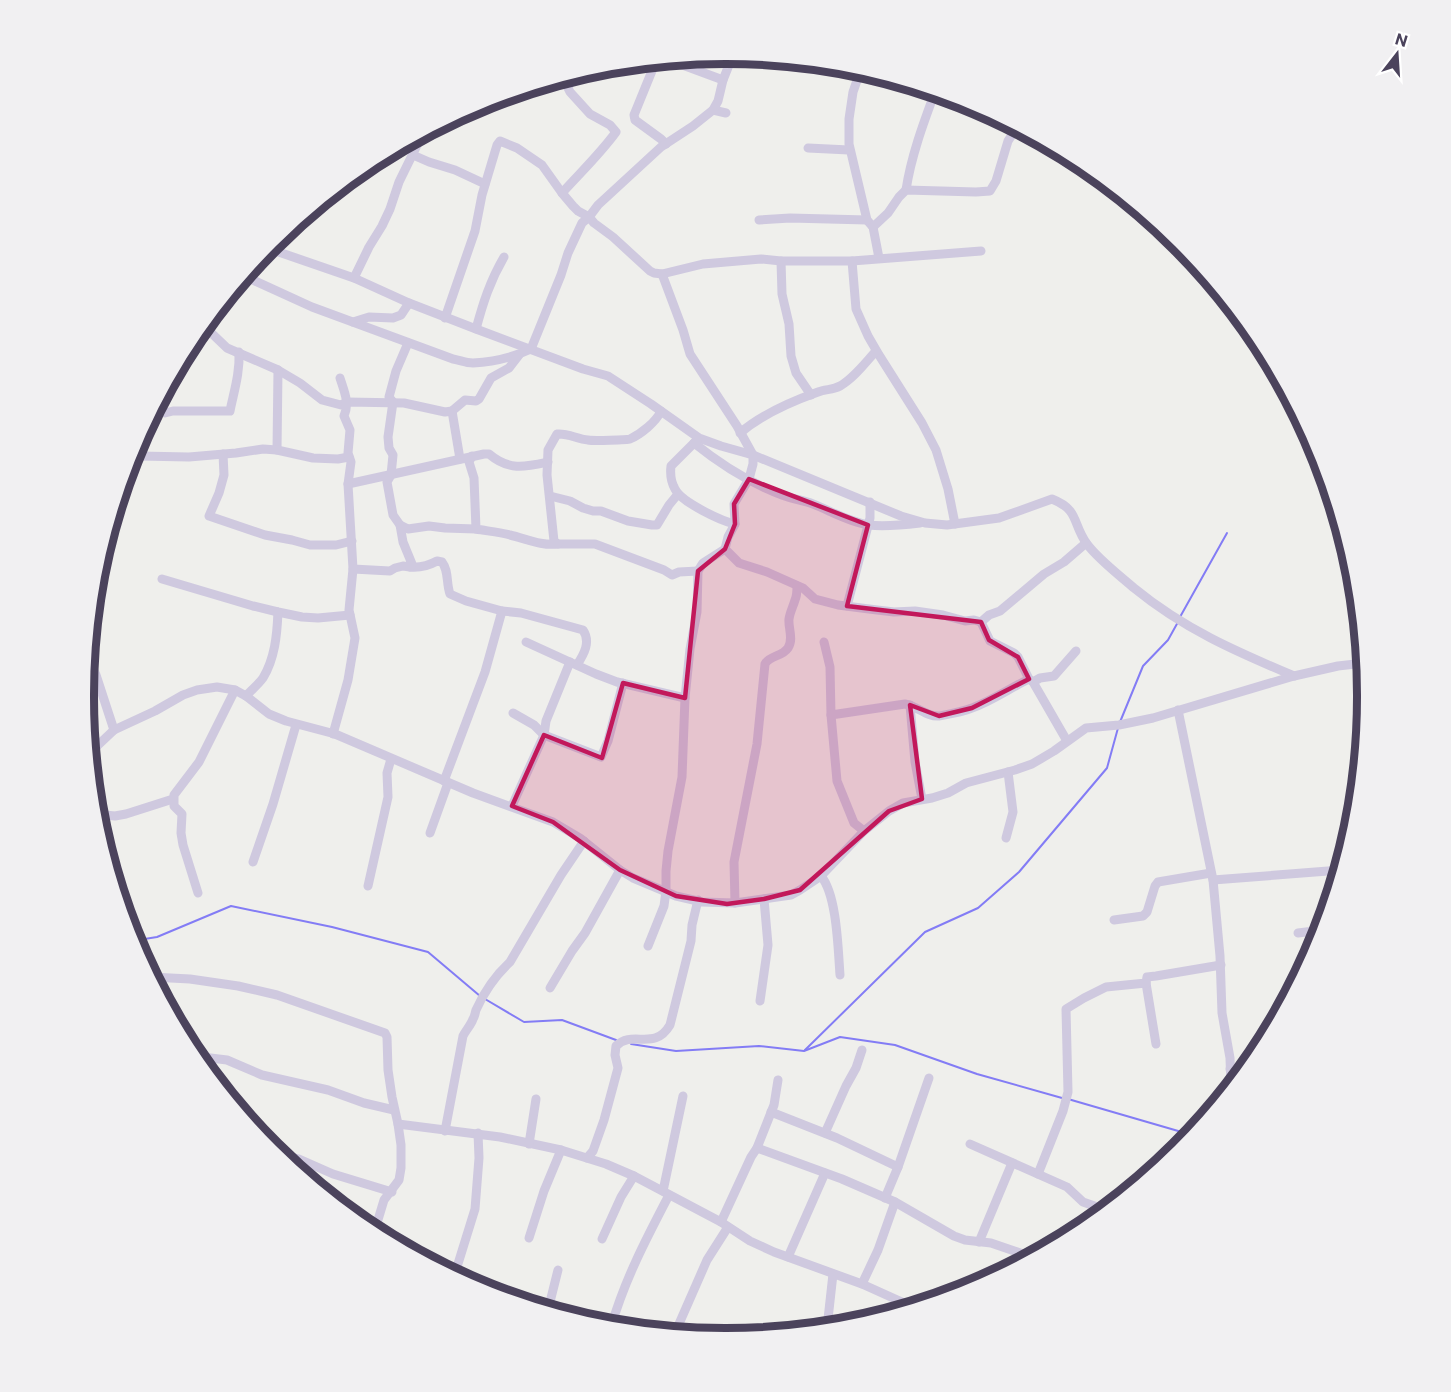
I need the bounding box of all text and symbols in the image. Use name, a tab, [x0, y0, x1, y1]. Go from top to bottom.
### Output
north arrow	[1367, 24, 1427, 84]
text: N	[1393, 28, 1410, 50]

